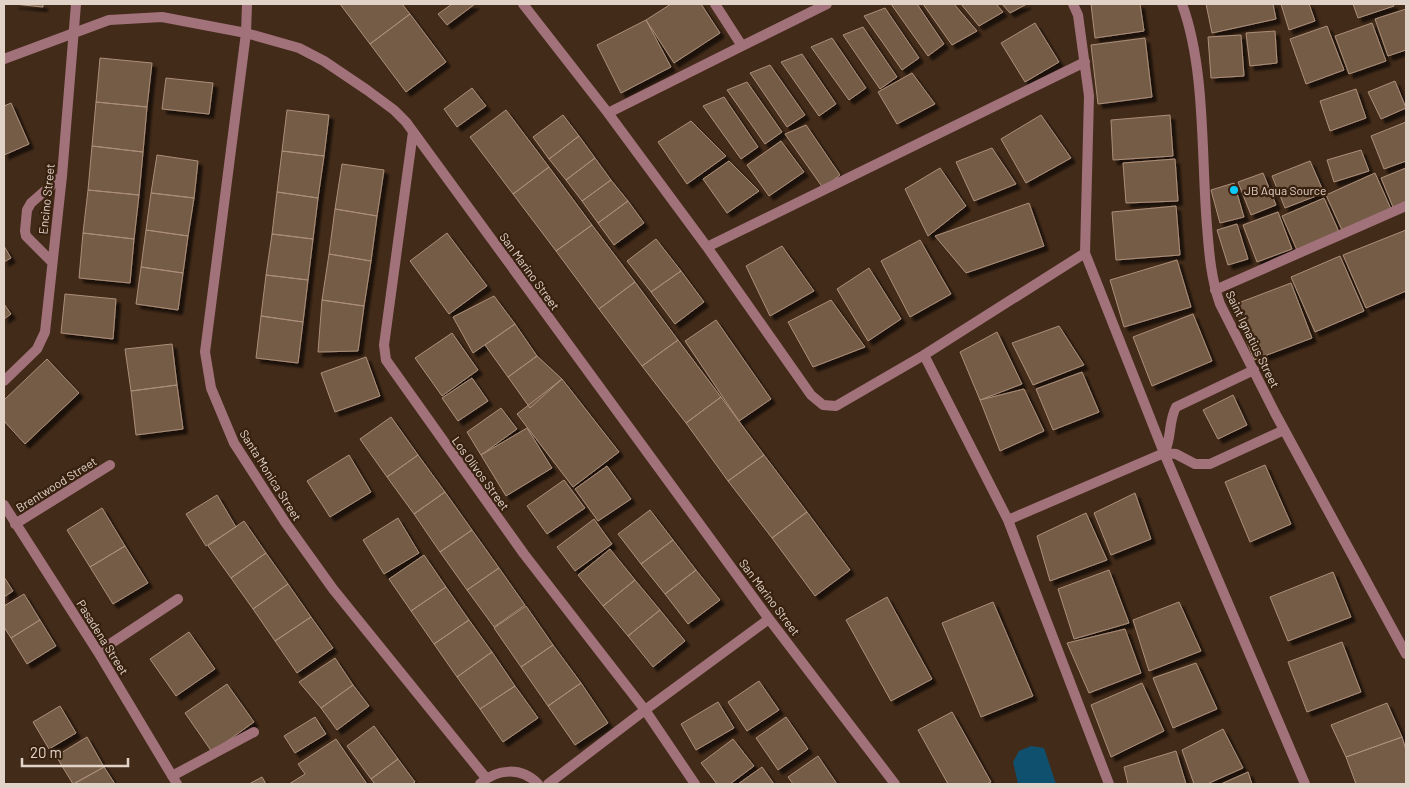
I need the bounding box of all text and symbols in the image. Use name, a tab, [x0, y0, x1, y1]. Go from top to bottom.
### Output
street label: Encino Street	[35, 163, 57, 235]
place label: JB Aqua Source	[1244, 183, 1326, 197]
marker: JB Aqua Source	[1228, 184, 1240, 196]
street label: San Marino Street	[497, 230, 563, 312]
street label: Saint Ignatius Street	[1223, 288, 1283, 390]
street label: Santa Monica Street	[237, 427, 305, 523]
street label: Los Olivos Street	[450, 433, 512, 513]
street label: Brentwood Street	[13, 454, 99, 514]
street label: San Marino Street	[737, 556, 803, 638]
street label: Pasadena Street	[74, 597, 132, 677]
scale bar	[22, 736, 129, 768]
text: 20 m	[30, 743, 62, 761]

